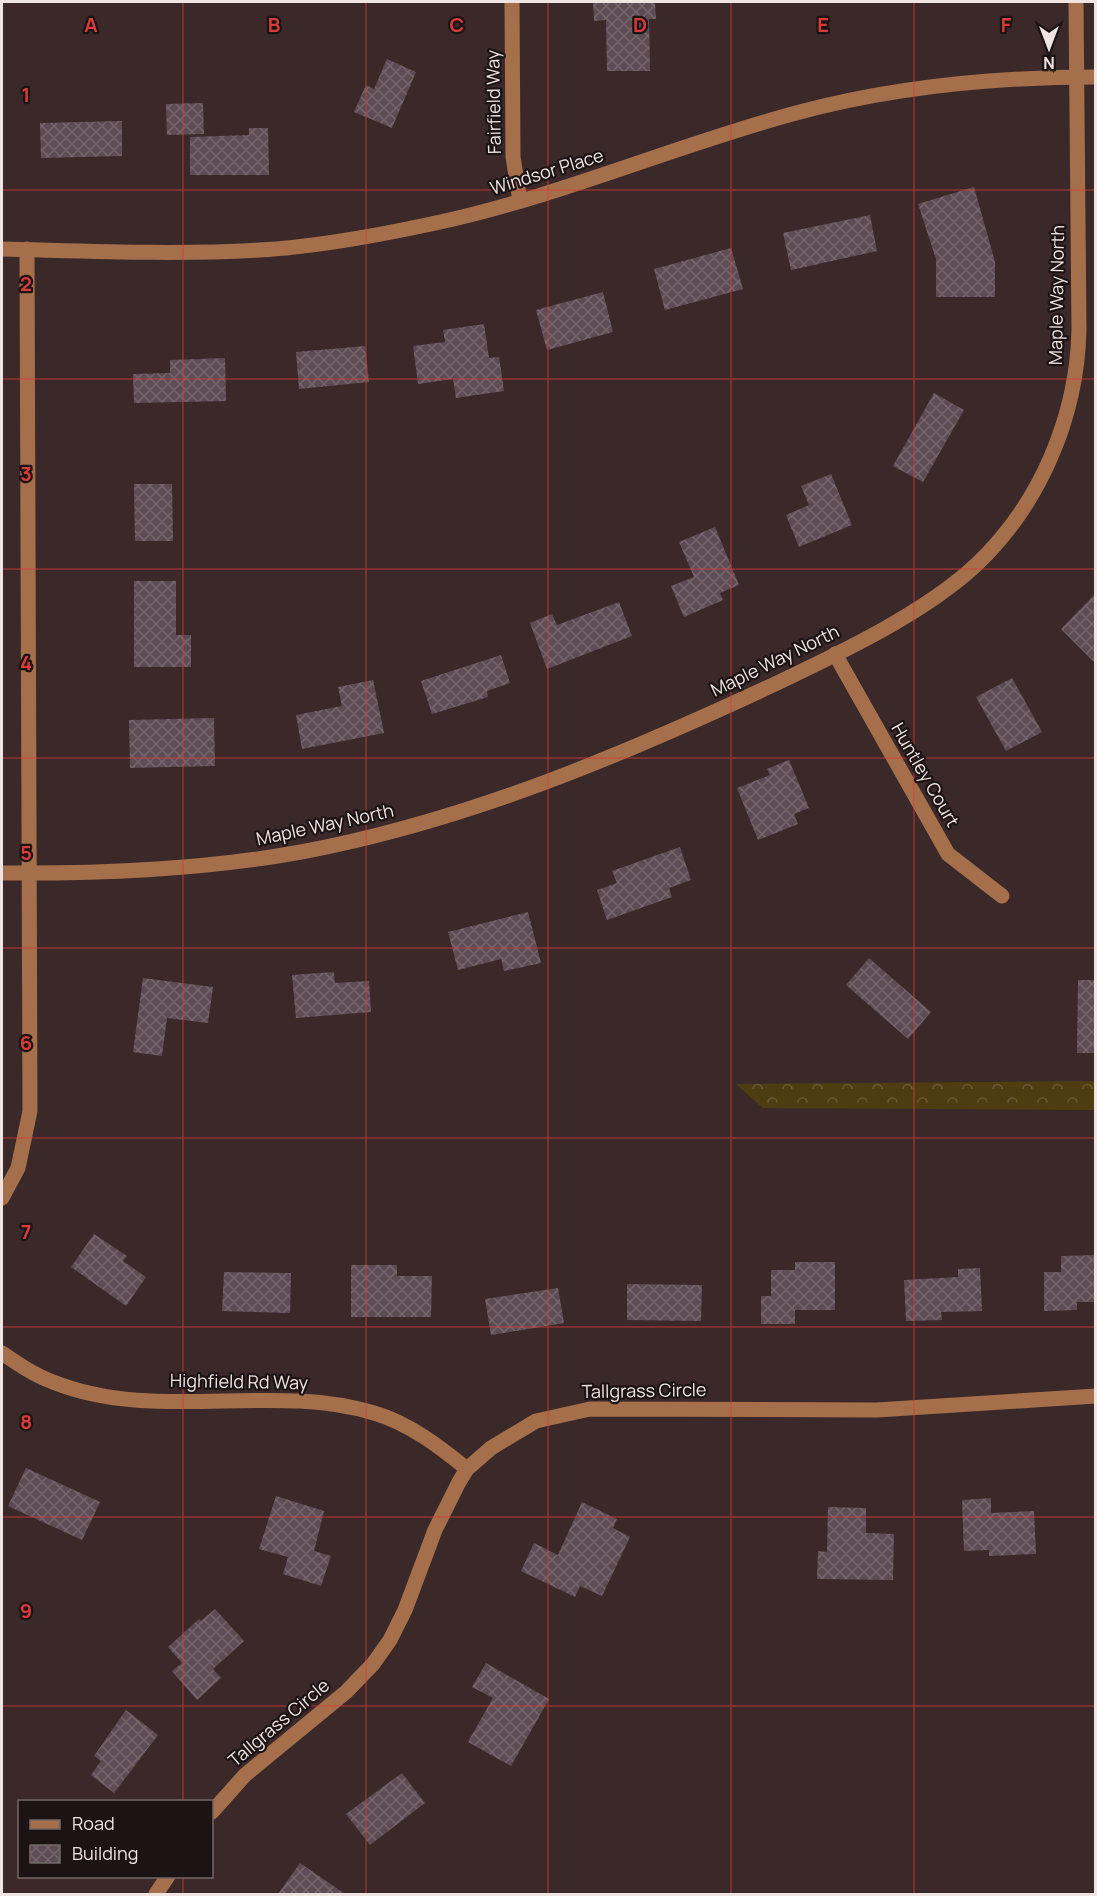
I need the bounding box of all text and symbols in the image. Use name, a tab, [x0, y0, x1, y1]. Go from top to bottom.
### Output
text: A	[84, 11, 98, 38]
text: B	[268, 11, 281, 38]
text: C	[450, 11, 464, 38]
text: D	[633, 11, 647, 38]
text: E	[817, 11, 829, 38]
text: F	[1001, 11, 1012, 38]
north arrow	[1019, 18, 1079, 78]
street label: Fairfield Way	[480, 49, 506, 154]
text: N	[1043, 52, 1055, 74]
text: 1	[22, 81, 30, 108]
street label: Windsor Place	[487, 142, 606, 200]
street label: Maple Way North	[1043, 225, 1069, 365]
text: 2	[20, 270, 32, 297]
text: 3	[20, 460, 32, 487]
street label: Maple Way North	[706, 619, 843, 702]
text: 4	[20, 649, 32, 676]
street label: Huntley Court	[886, 718, 965, 831]
street label: Maple Way North	[254, 798, 396, 850]
text: 5	[20, 839, 32, 866]
text: 6	[20, 1029, 32, 1056]
text: 7	[21, 1218, 31, 1245]
street label: Highfield Rd Way	[170, 1368, 309, 1394]
street label: Tallgrass Circle	[581, 1377, 707, 1403]
text: 8	[20, 1408, 32, 1435]
text: 9	[20, 1597, 32, 1624]
street label: Tallgrass Circle	[223, 1673, 334, 1772]
legend	[18, 1800, 213, 1878]
text: Road	[72, 1811, 115, 1835]
text: Building	[72, 1841, 138, 1865]

